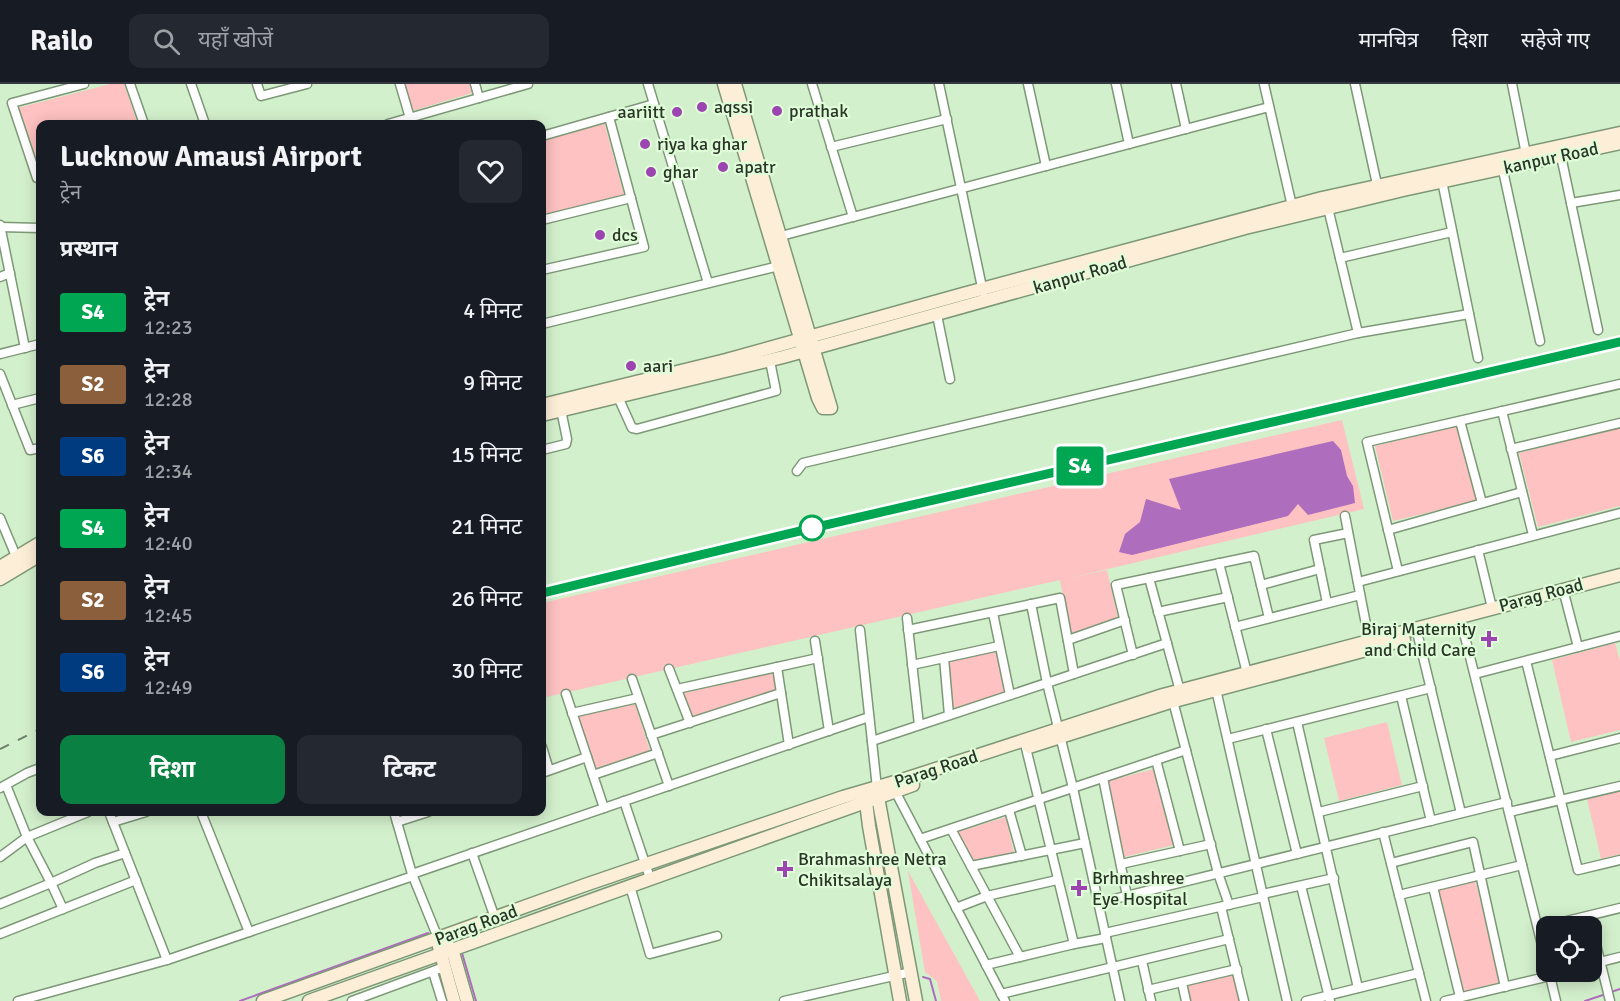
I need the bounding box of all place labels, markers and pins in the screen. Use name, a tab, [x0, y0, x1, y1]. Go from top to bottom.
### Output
place label: aqssi	[714, 96, 753, 118]
marker: aqssi	[695, 100, 709, 114]
place label: prathak	[789, 100, 848, 122]
place label: aariitt	[618, 101, 665, 123]
marker: prathak	[770, 104, 784, 118]
marker: aariitt	[670, 105, 684, 119]
place label: riya ka ghar	[657, 133, 747, 155]
marker: riya ka ghar	[638, 137, 652, 151]
place label: apatr	[735, 156, 776, 178]
marker: apatr	[716, 160, 730, 174]
place label: ghar	[663, 161, 698, 183]
marker: ghar	[644, 165, 658, 179]
place label: dcs	[612, 224, 638, 246]
marker: dcs	[593, 228, 607, 242]
place label: aari	[643, 355, 673, 377]
marker: aari	[624, 359, 638, 373]
unlabelled marker	[799, 515, 825, 541]
place label: Biraj Maternity and Child Care	[1361, 618, 1477, 661]
marker: Biraj Maternity and Child Care	[1480, 630, 1498, 648]
place label: Brahmashree Netra Chikitsalaya	[798, 848, 947, 891]
marker: Brahmashree Netra Chikitsalaya	[776, 860, 794, 878]
place label: Brhmashree Eye Hospital	[1092, 867, 1188, 910]
marker: Brhmashree Eye Hospital	[1070, 879, 1088, 897]

